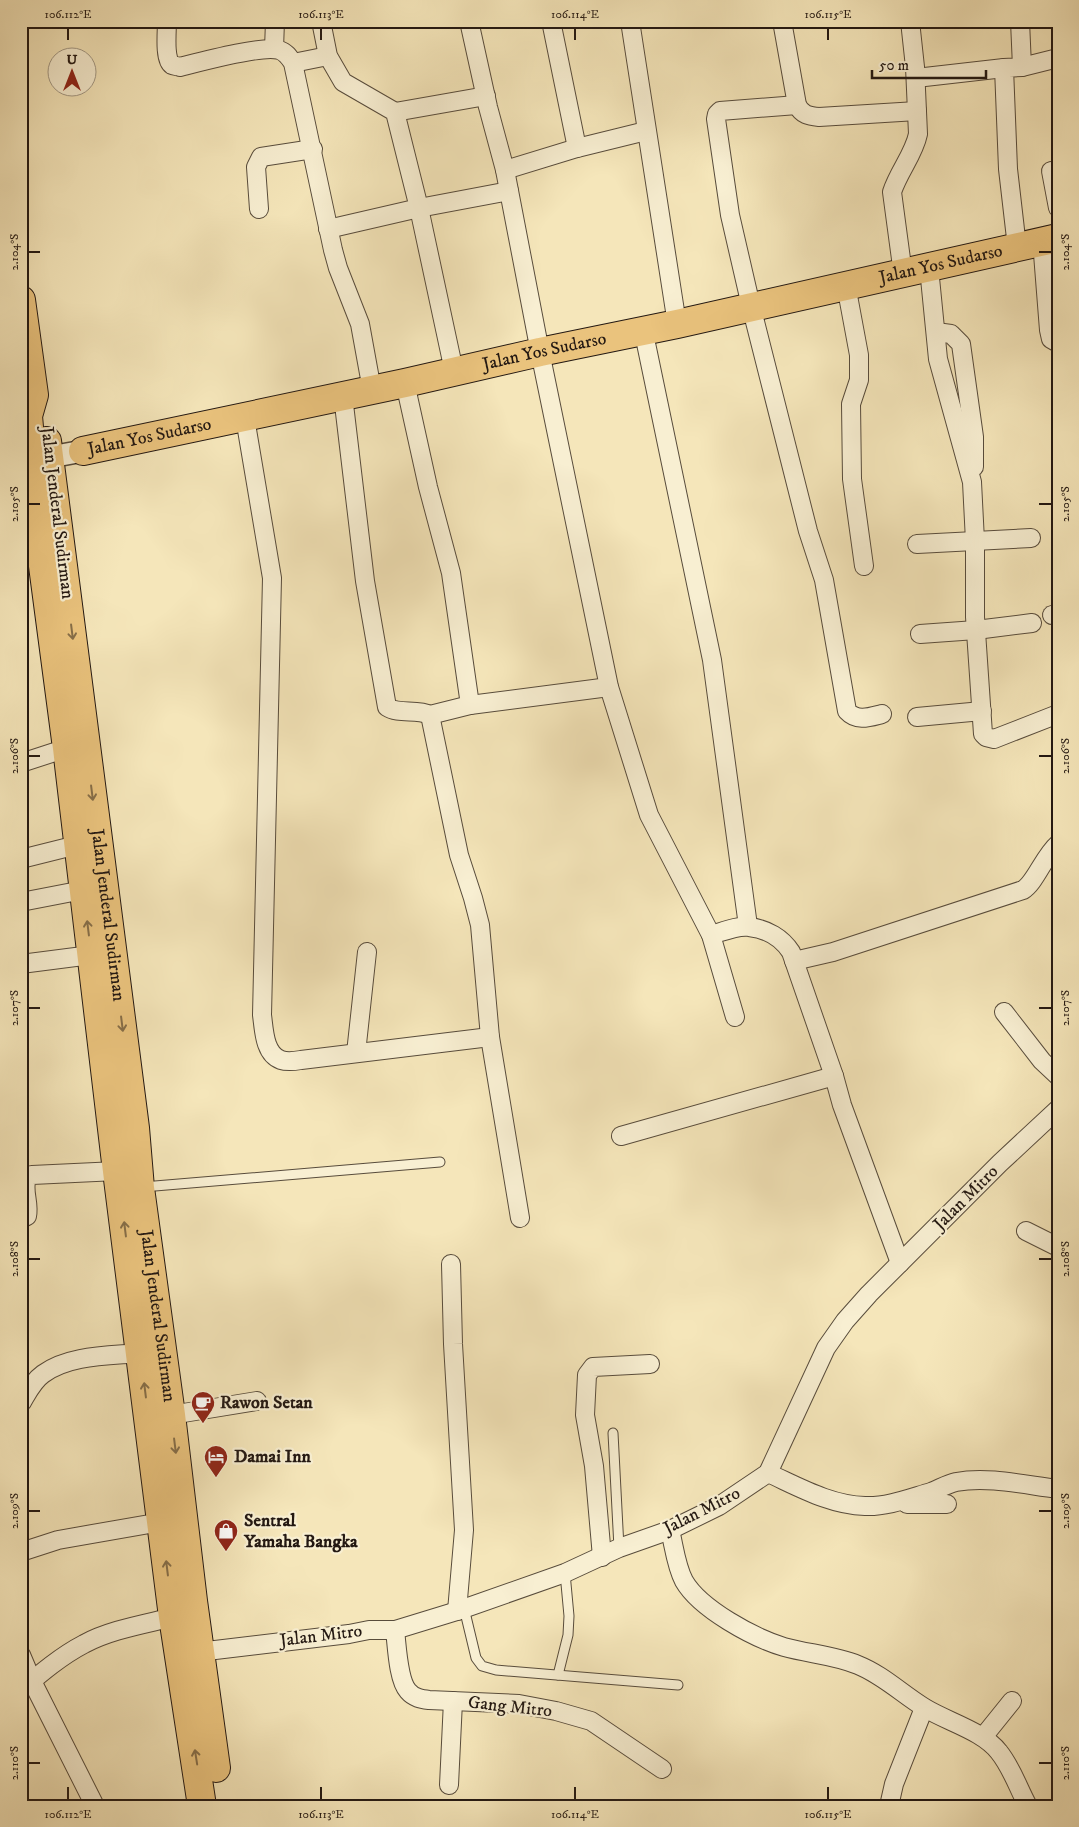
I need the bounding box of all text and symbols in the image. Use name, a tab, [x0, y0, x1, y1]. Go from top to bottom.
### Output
text: 106.112°E	[45, 7, 92, 22]
text: 106.113°E	[298, 7, 344, 22]
text: 106.114°E	[551, 7, 599, 22]
text: 106.115°E	[805, 7, 852, 22]
north arrow	[48, 48, 98, 98]
scale bar	[872, 48, 985, 80]
text: U	[67, 51, 78, 69]
text: 50 m	[879, 56, 909, 75]
text: 2.104°S	[7, 234, 22, 270]
text: 2.104°S	[1058, 234, 1073, 270]
street label: Jalan Yos Sudarso	[875, 240, 1005, 289]
street label: Jalan Yos Sudarso	[478, 328, 608, 376]
street label: Jalan Yos Sudarso	[84, 413, 214, 461]
street label: Jalan Jenderal Sudirman	[35, 424, 79, 601]
text: 2.105°S	[7, 486, 22, 522]
text: 2.105°S	[1058, 486, 1073, 522]
one-way arrow	[67, 624, 77, 640]
text: 2.106°S	[7, 738, 22, 774]
text: 2.106°S	[1058, 738, 1073, 774]
one-way arrow	[87, 785, 97, 801]
street label: Jalan Jenderal Sudirman	[86, 826, 130, 1003]
one-way arrow	[83, 921, 93, 937]
text: 2.107°S	[7, 990, 22, 1026]
text: 2.107°S	[1058, 990, 1073, 1026]
one-way arrow	[117, 1016, 127, 1032]
street label: Jalan Mitro	[927, 1161, 1003, 1237]
one-way arrow	[120, 1221, 130, 1237]
street label: Jalan Jenderal Sudirman	[135, 1226, 180, 1404]
text: 2.108°S	[7, 1241, 22, 1277]
text: 2.108°S	[1058, 1241, 1073, 1277]
one-way arrow	[140, 1382, 150, 1398]
cafe icon: Rawon Setan	[190, 1390, 216, 1424]
place label: Rawon Setan	[220, 1392, 313, 1414]
one-way arrow	[170, 1437, 180, 1453]
hotel icon: Damai Inn	[203, 1444, 229, 1478]
place label: Damai Inn	[234, 1446, 312, 1468]
street label: Jalan Mitro	[658, 1482, 744, 1541]
text: 2.109°S	[7, 1493, 22, 1529]
text: 2.109°S	[1058, 1493, 1073, 1529]
place label: Sentral Yamaha Bangka	[243, 1510, 358, 1553]
shop icon: Sentral Yamaha Bangka	[213, 1518, 239, 1552]
one-way arrow	[162, 1561, 172, 1577]
street label: Jalan Mitro	[276, 1620, 364, 1652]
street label: Gang Mitro	[467, 1692, 553, 1722]
text: 2.110°S	[7, 1746, 22, 1780]
text: 2.110°S	[1058, 1746, 1073, 1780]
one-way arrow	[191, 1750, 201, 1766]
text: 106.112°E	[45, 1807, 92, 1822]
text: 106.113°E	[298, 1807, 344, 1822]
text: 106.114°E	[551, 1807, 599, 1822]
text: 106.115°E	[805, 1807, 852, 1822]

